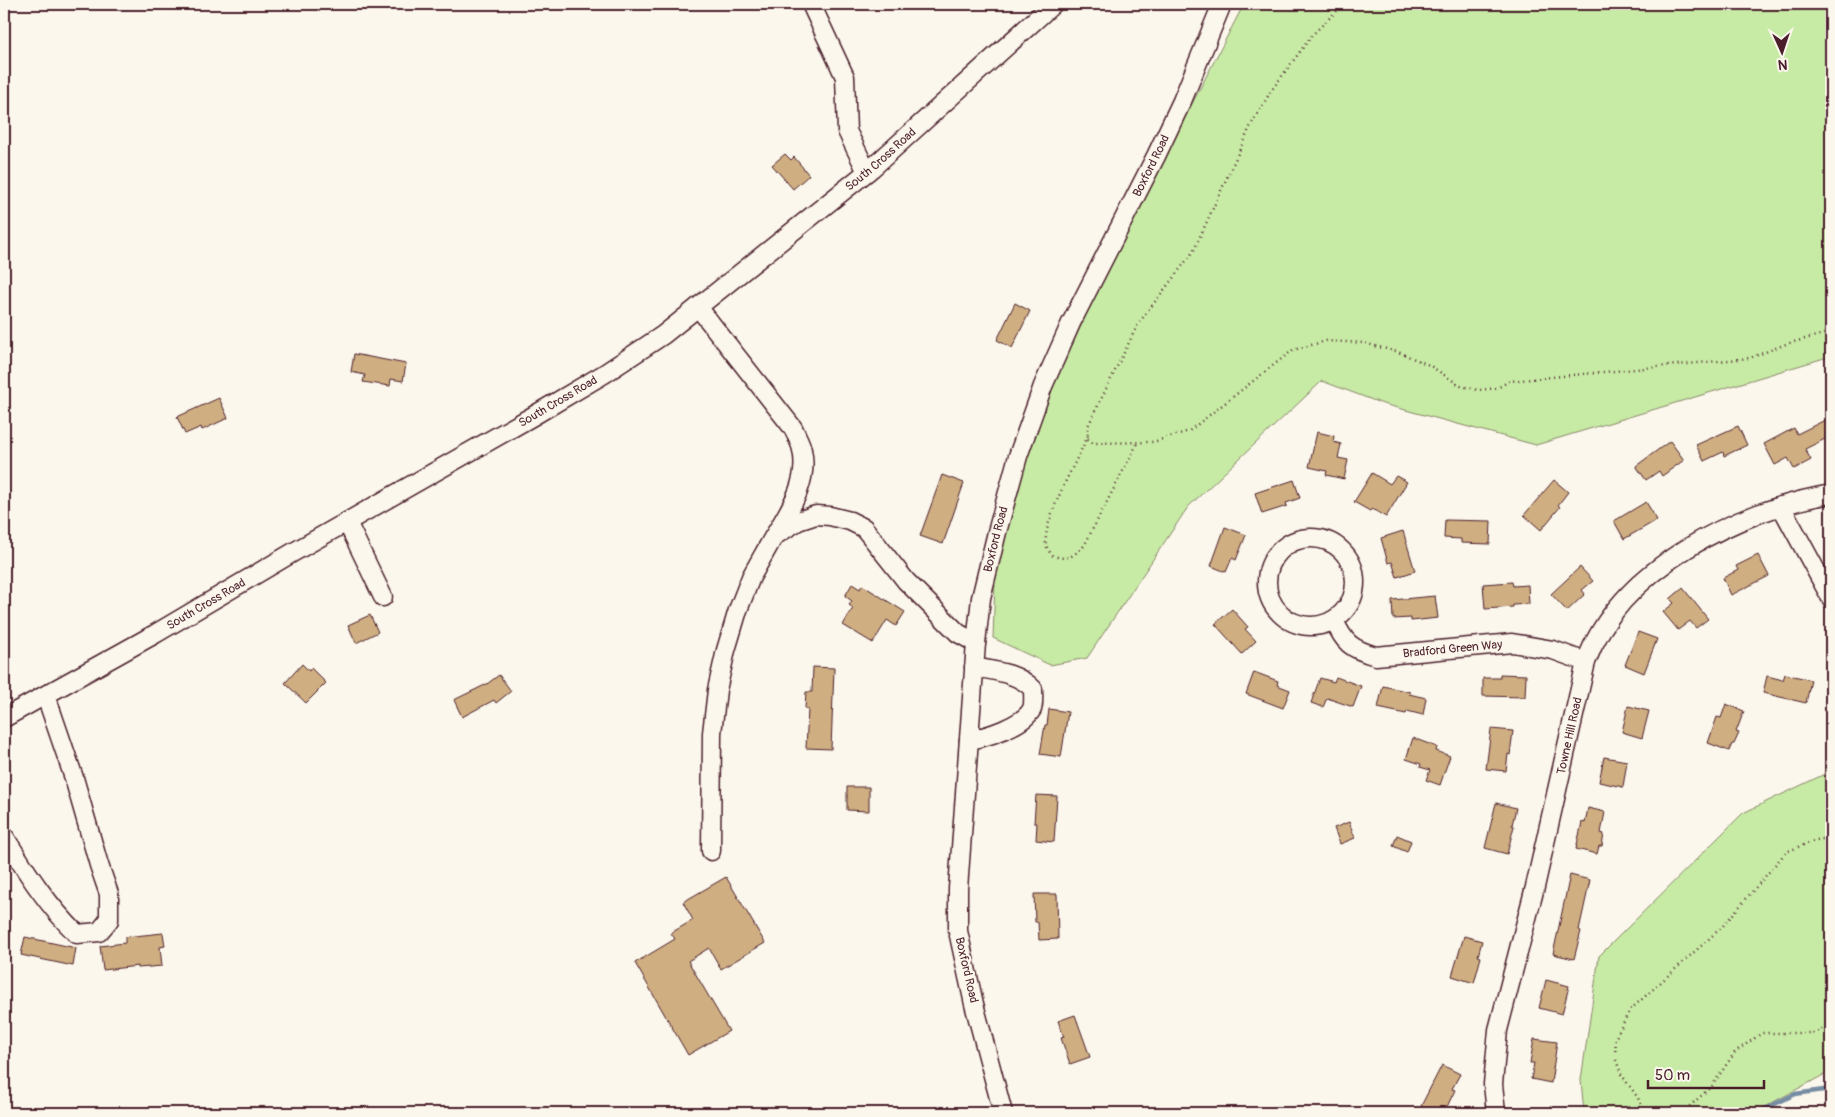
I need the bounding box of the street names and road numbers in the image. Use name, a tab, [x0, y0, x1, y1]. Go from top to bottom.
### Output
street label: South Cross Road	[842, 125, 919, 194]
street label: Boxford Road	[1130, 132, 1173, 199]
street label: South Cross Road	[516, 373, 600, 431]
street label: Boxford Road	[981, 505, 1012, 574]
street label: South Cross Road	[164, 575, 248, 633]
street label: Bradford Green Way	[1402, 637, 1503, 661]
street label: Towne Hill Road	[1554, 696, 1586, 776]
street label: Boxford Road	[952, 936, 981, 1005]

